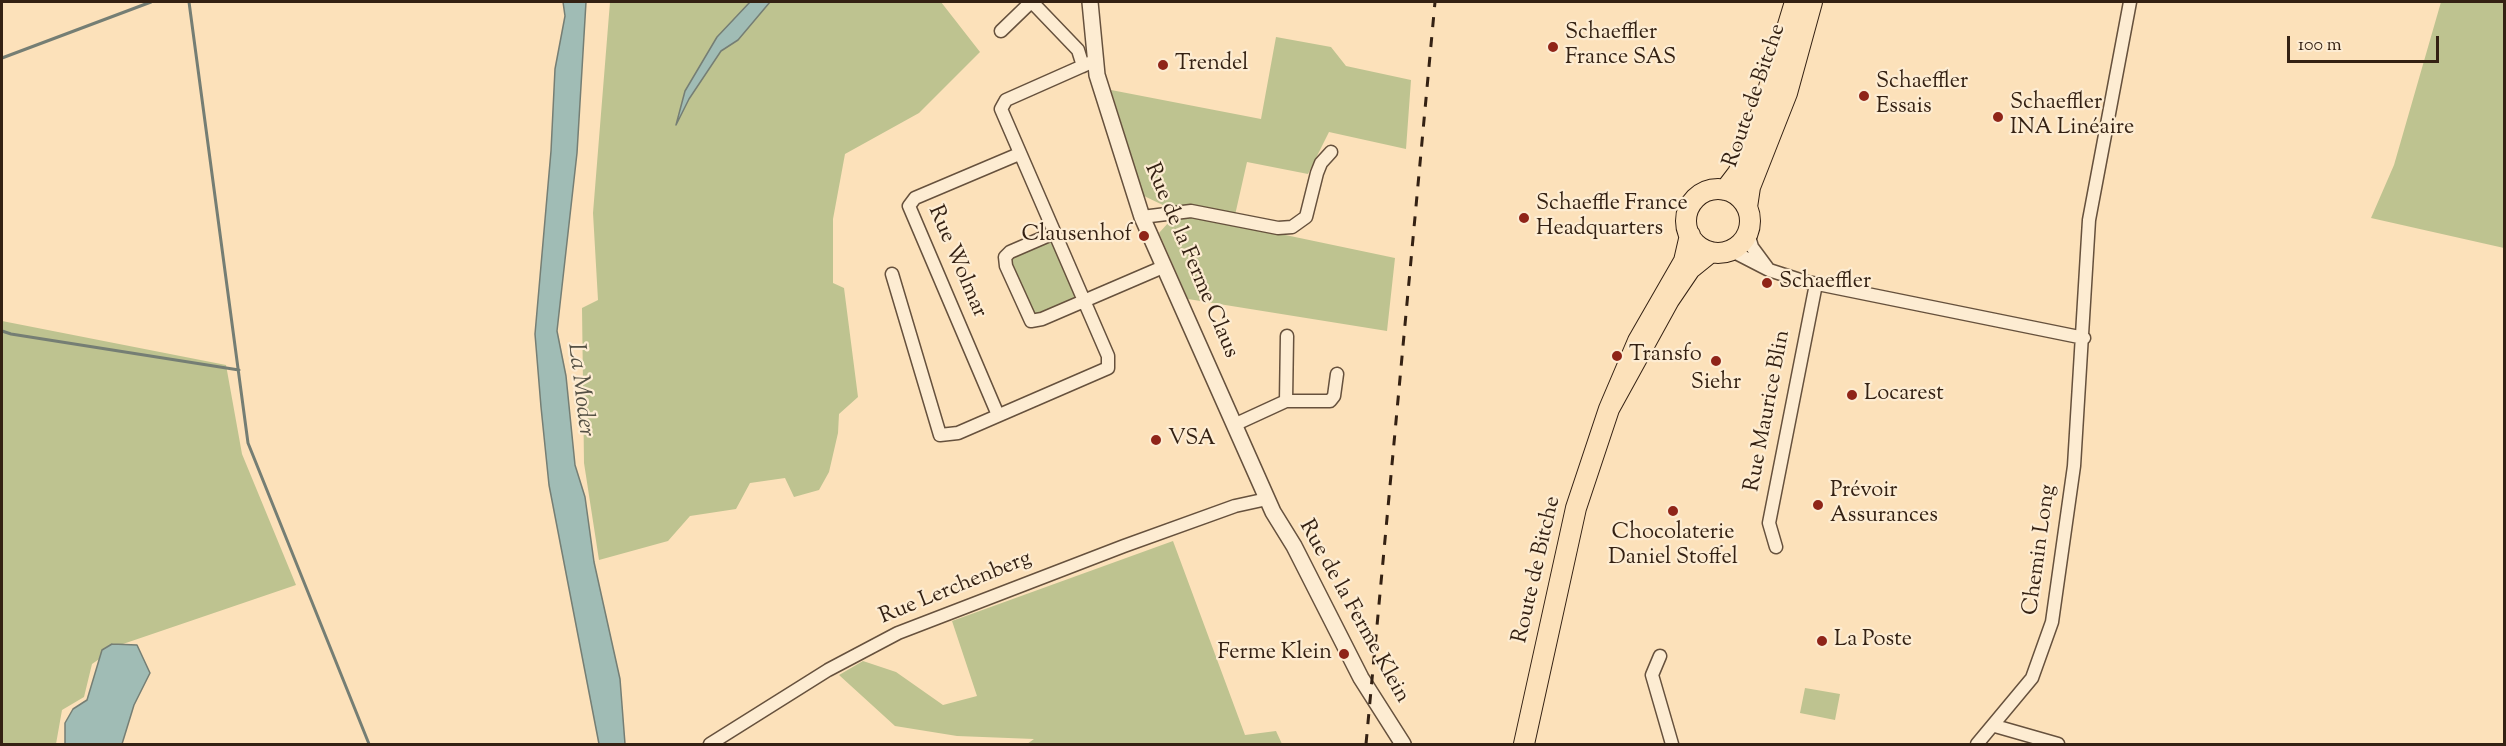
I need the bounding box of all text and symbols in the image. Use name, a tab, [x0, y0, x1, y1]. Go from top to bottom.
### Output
place label: Schaeffler France SAS	[1565, 21, 1676, 72]
street label: Route de Bitche	[1719, 21, 1793, 171]
scale bar	[2290, 24, 2442, 62]
text: 100 m	[2298, 33, 2342, 59]
marker: Schaeffler France SAS	[1546, 40, 1560, 54]
place label: Trendel	[1175, 52, 1248, 78]
marker: Trendel	[1156, 58, 1170, 72]
place label: Schaeffler Essais	[1876, 70, 1968, 122]
marker: Schaeffler Essais	[1857, 89, 1871, 103]
place label: Schaeffler INA Linéaire	[2010, 91, 2134, 142]
marker: Schaeffler INA Linéaire	[1991, 110, 2005, 124]
street label: Rue de la Ferme Claus	[1137, 160, 1243, 362]
place label: Schaeffle France Headquarters	[1536, 192, 1688, 243]
street label: Rue Wolmar	[921, 202, 991, 322]
marker: Schaeffle France Headquarters	[1517, 211, 1531, 225]
place label: Clausenhof	[1021, 223, 1132, 249]
marker: Clausenhof	[1137, 229, 1151, 243]
place label: Schaeffler	[1779, 270, 1871, 296]
marker: Schaeffler	[1760, 276, 1774, 290]
street label: Rue Maurice Blin	[1740, 328, 1798, 494]
water label: La Moder	[559, 342, 599, 438]
place label: Transfo	[1629, 343, 1702, 369]
marker: Transfo	[1610, 349, 1624, 363]
marker: Siehr	[1709, 354, 1723, 368]
place label: Siehr	[1691, 371, 1741, 397]
place label: Locarest	[1864, 382, 1944, 408]
marker: Locarest	[1845, 388, 1859, 402]
place label: VSA	[1168, 427, 1216, 453]
marker: VSA	[1149, 433, 1163, 447]
place label: Prévoir Assurances	[1830, 479, 1938, 530]
street label: Chemin Long	[2019, 483, 2063, 617]
street label: Route de Bitche	[1508, 494, 1568, 646]
marker: Prévoir Assurances	[1811, 498, 1825, 512]
marker: Chocolaterie Daniel Stoffel	[1666, 504, 1680, 518]
street label: Rue de la Ferme Klein	[1292, 516, 1414, 708]
place label: Chocolaterie Daniel Stoffel	[1608, 521, 1738, 572]
street label: Rue Lerchenberg	[876, 547, 1036, 631]
place label: La Poste	[1834, 628, 1912, 654]
marker: La Poste	[1815, 634, 1829, 648]
place label: Ferme Klein	[1217, 641, 1332, 667]
marker: Ferme Klein	[1337, 647, 1351, 661]

